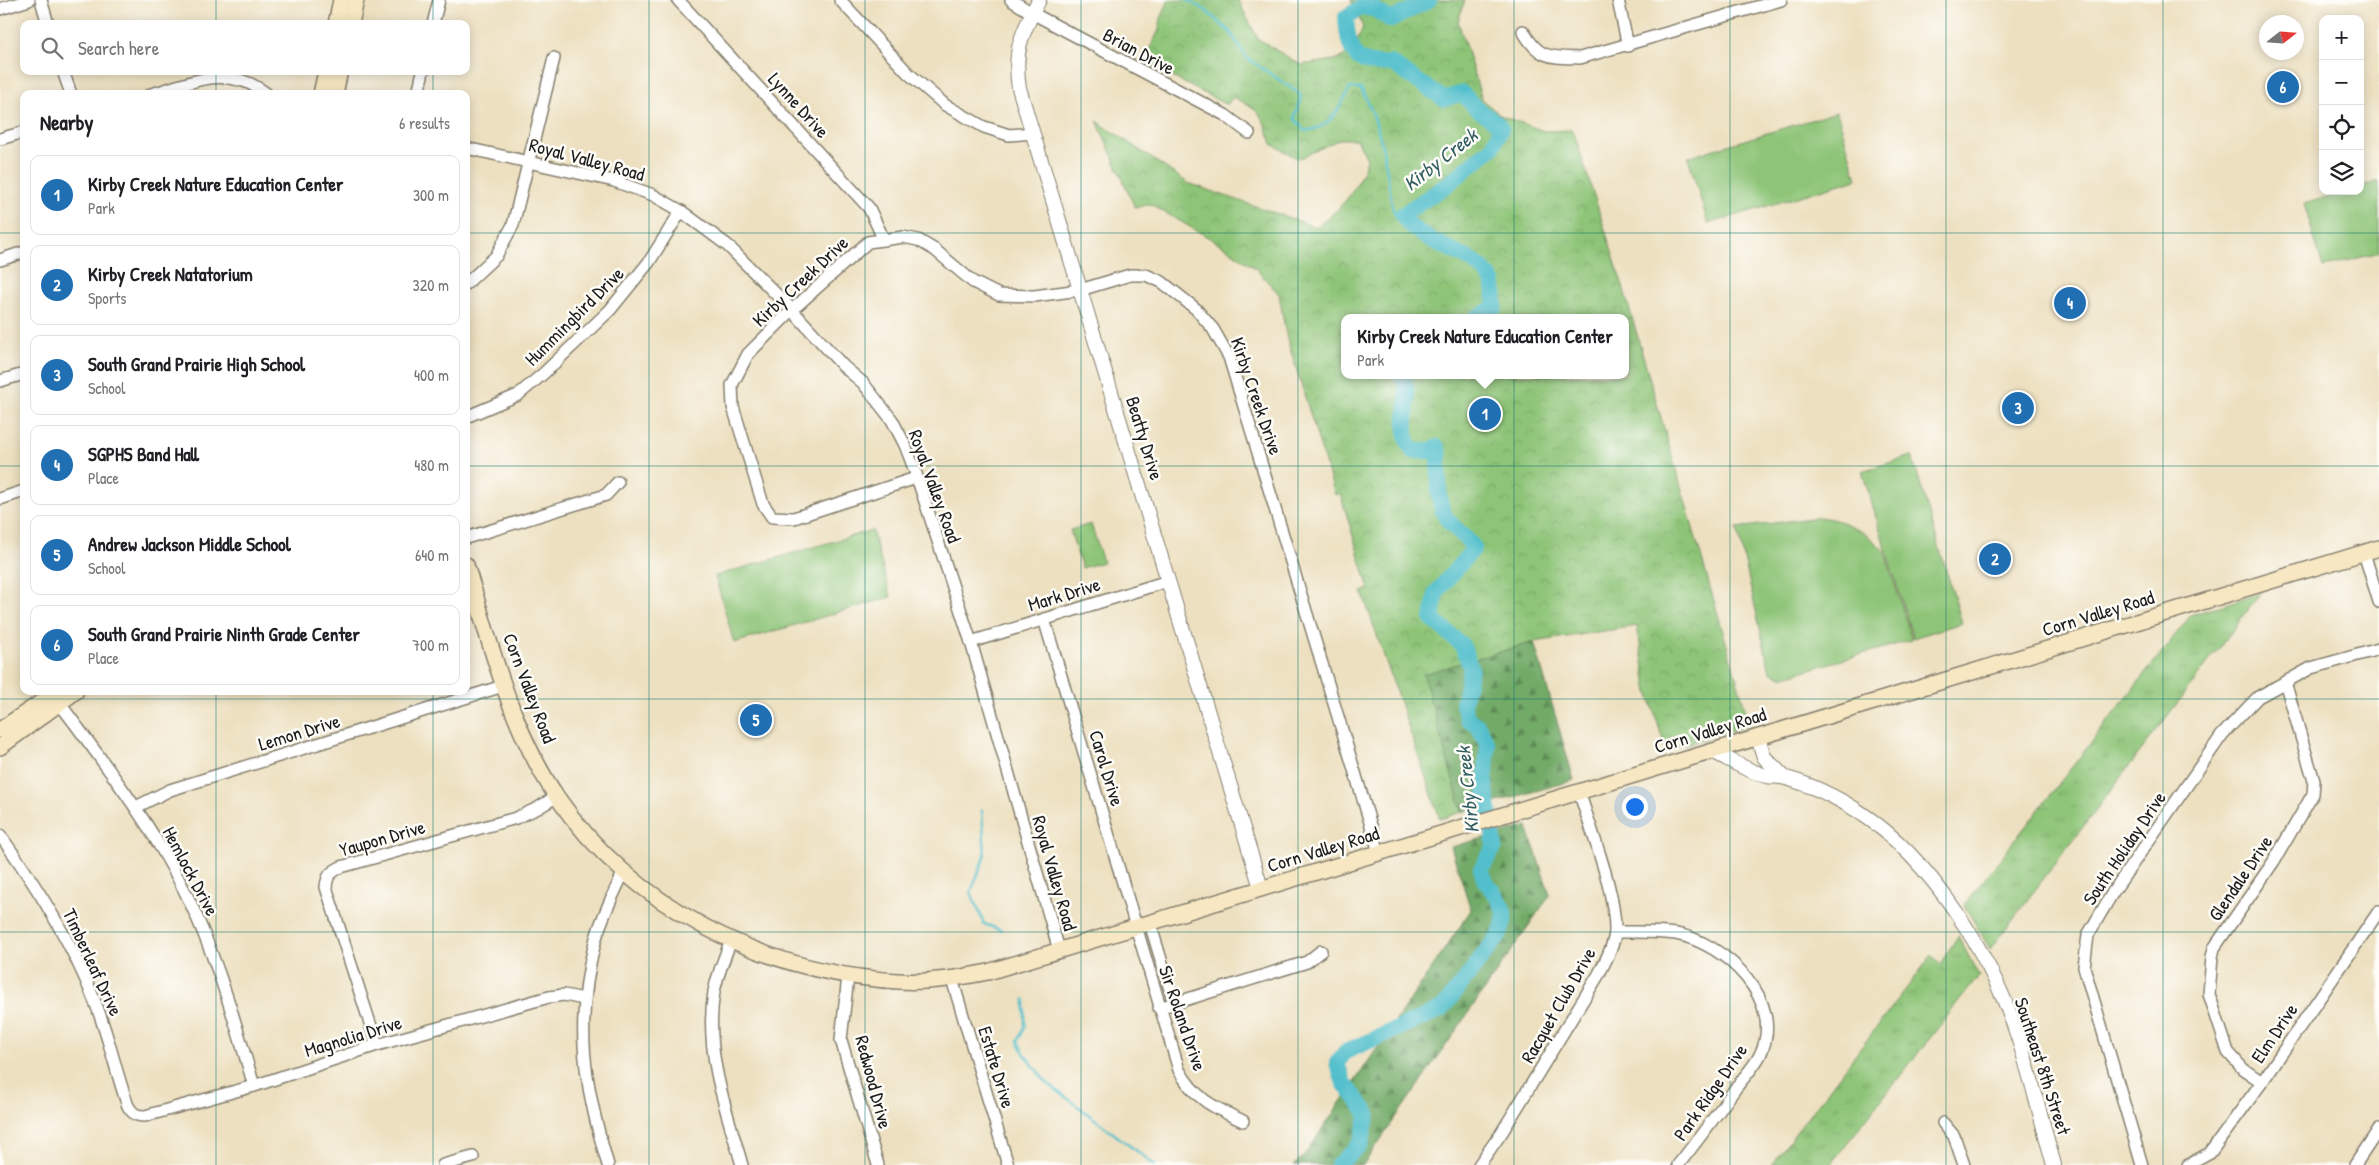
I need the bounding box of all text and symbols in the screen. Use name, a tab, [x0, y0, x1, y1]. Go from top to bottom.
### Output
north arrow	[2259, 15, 2304, 60]
map controls	[2319, 15, 2364, 195]
button: +	[2319, 15, 2364, 60]
search box	[20, 20, 470, 75]
street label: Brian Drive	[1099, 21, 1180, 81]
icon: search	[38, 34, 66, 62]
text: Search here	[78, 35, 159, 61]
button: −	[2319, 60, 2364, 105]
street label: Lynne Drive	[763, 67, 836, 144]
pin: 6	[2267, 68, 2299, 106]
button: locate	[2319, 105, 2364, 150]
text: Nearby	[40, 108, 93, 137]
text: 6 results	[399, 112, 450, 134]
water label: Kirby Creek	[1397, 121, 1484, 197]
street label: Royal Valley Road	[526, 131, 648, 187]
button: layers	[2319, 150, 2364, 195]
text: Kirby Creek Nature Education Center	[88, 171, 343, 197]
text: 1	[54, 184, 60, 206]
text: 300 m	[413, 184, 449, 206]
text: Park	[88, 197, 115, 219]
street label: Kirby Creek Drive	[746, 229, 854, 332]
street label: Hummingbird Drive	[519, 260, 630, 371]
text: Kirby Creek Natatorium	[88, 261, 253, 287]
text: 2	[53, 274, 61, 296]
text: 320 m	[413, 274, 449, 296]
pin: 4	[2054, 284, 2086, 322]
text: Sports	[88, 287, 126, 309]
popup	[1341, 314, 1629, 379]
text: Kirby Creek Nature Education Center	[1357, 323, 1613, 349]
street label: Kirby Creek Drive	[1225, 334, 1289, 459]
text: Park	[1357, 349, 1384, 371]
text: South Grand Prairie High School	[88, 351, 305, 377]
text: 3	[53, 364, 61, 386]
text: 400 m	[414, 364, 449, 386]
text: School	[88, 377, 125, 399]
pin: 3	[2002, 389, 2034, 427]
street label: Beatty Drive	[1120, 393, 1170, 483]
pin: 1	[1469, 395, 1501, 433]
street label: Royal Valley Road	[902, 426, 968, 547]
text: SGPHS Band Hall	[88, 441, 199, 467]
text: 4	[54, 454, 60, 476]
text: 480 m	[414, 454, 449, 476]
text: Place	[88, 467, 119, 489]
text: Andrew Jackson Middle School	[88, 531, 291, 557]
pin: 2	[1979, 540, 2011, 578]
text: 5	[54, 544, 60, 566]
text: 640 m	[415, 544, 449, 566]
text: School	[88, 557, 125, 579]
street label: Mark Drive	[1025, 571, 1104, 617]
street label: Corn Valley Road	[2039, 583, 2158, 642]
text: South Grand Prairie Ninth Grade Center	[88, 621, 360, 647]
street label: Corn Valley Road	[497, 629, 563, 747]
text: 6	[54, 634, 60, 656]
text: 700 m	[412, 634, 449, 656]
text: Place	[88, 647, 119, 669]
street label: Corn Valley Road	[1651, 700, 1770, 759]
pin: 5	[740, 701, 772, 739]
street label: Lemon Drive	[255, 707, 343, 757]
street label: Carol Drive	[1083, 727, 1131, 810]
water label: Kirby Creek	[1449, 744, 1486, 835]
street label: South Holiday Drive	[2076, 786, 2172, 910]
your location	[1622, 794, 1648, 820]
street label: Royal Valley Road	[1026, 812, 1084, 934]
street label: Yaupon Drive	[336, 813, 428, 863]
street label: Corn Valley Road	[1264, 819, 1383, 878]
street label: Hemlock Drive	[157, 822, 226, 921]
street label: Glendale Drive	[2202, 830, 2278, 926]
street label: Timberleaf Drive	[57, 904, 129, 1020]
street label: Racquet Club Drive	[1514, 942, 1602, 1068]
street label: Sir Roland Drive	[1153, 962, 1213, 1074]
street label: Southeast 8th Street	[2009, 994, 2078, 1138]
street label: Elm Drive	[2245, 998, 2304, 1068]
street label: Magnolia Drive	[301, 1009, 405, 1063]
street label: Estate Drive	[972, 1023, 1022, 1111]
street label: Redwood Drive	[849, 1033, 899, 1132]
street label: Park Ridge Drive	[1667, 1038, 1753, 1146]

